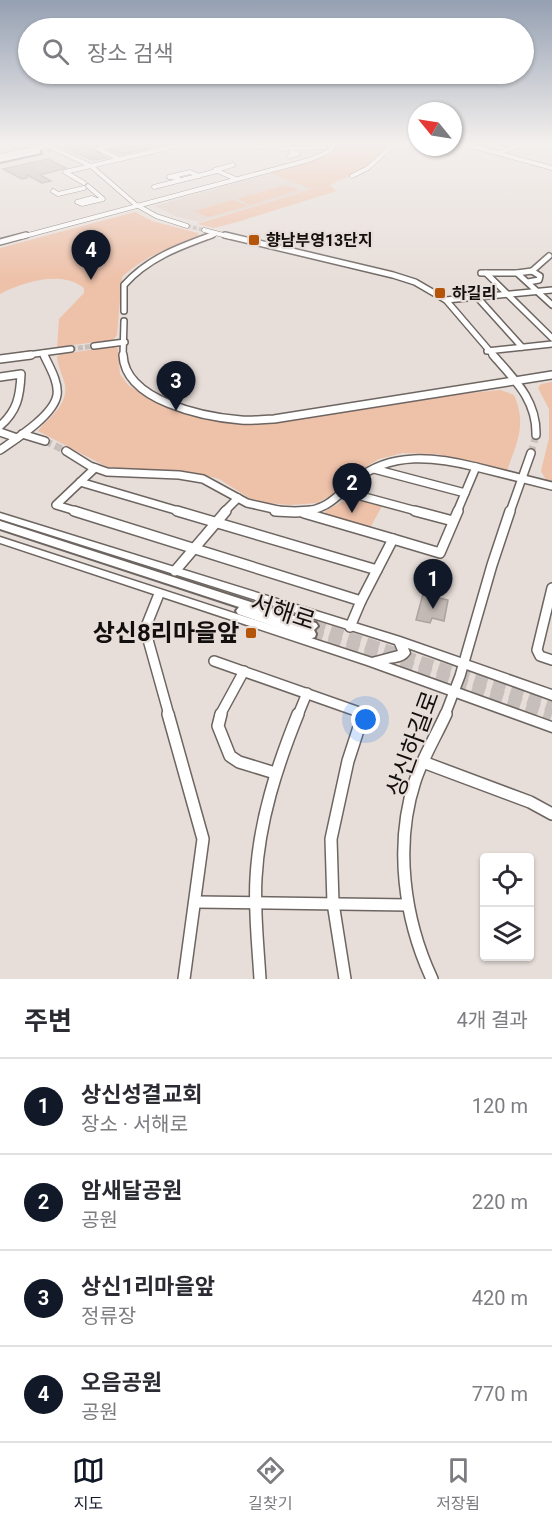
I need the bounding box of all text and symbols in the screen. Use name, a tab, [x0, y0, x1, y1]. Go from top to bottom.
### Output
search box	[18, 18, 534, 84]
icon: search	[39, 35, 72, 68]
text: 장소 검색	[87, 41, 173, 66]
north arrow	[408, 102, 462, 156]
pin: 4	[72, 230, 110, 280]
place label: 향남부영13단지	[266, 231, 373, 250]
marker: 향남부영13단지	[247, 233, 261, 247]
place label: 하길리	[452, 284, 496, 303]
marker: 하길리	[433, 286, 447, 300]
pin: 3	[156, 362, 195, 411]
pin: 2	[332, 464, 372, 513]
pin: 1	[414, 560, 452, 609]
street label: 서해로	[247, 588, 319, 636]
place label: 상신8리마을앞	[93, 619, 239, 647]
marker: 상신8리마을앞	[244, 626, 258, 640]
street label: 상신하길로	[381, 687, 445, 801]
your location	[351, 705, 380, 734]
map controls	[480, 853, 534, 961]
button: locate	[480, 853, 534, 907]
button: layers	[480, 907, 534, 961]
text: 주변	[24, 1006, 72, 1036]
text: 4개 결과	[457, 1008, 528, 1032]
text: 상신성결교회	[81, 1082, 202, 1107]
text: 1	[38, 1094, 49, 1118]
text: 120 m	[472, 1094, 528, 1118]
text: 장소 · 서해로	[81, 1112, 188, 1136]
text: 암새달공원	[81, 1178, 182, 1203]
text: 2	[38, 1190, 49, 1214]
text: 220 m	[472, 1190, 528, 1214]
text: 공원	[81, 1208, 118, 1232]
text: 상신1리마을앞	[81, 1274, 215, 1299]
text: 3	[38, 1286, 49, 1310]
text: 420 m	[472, 1286, 528, 1310]
text: 정류장	[81, 1304, 136, 1328]
text: 오음공원	[81, 1370, 162, 1395]
text: 4	[38, 1382, 49, 1406]
text: 770 m	[472, 1382, 528, 1406]
text: 공원	[81, 1400, 118, 1424]
tab: 지도	[72, 1454, 105, 1514]
tab: 길찾기	[248, 1454, 292, 1514]
tab: 저장됨	[436, 1454, 480, 1514]

